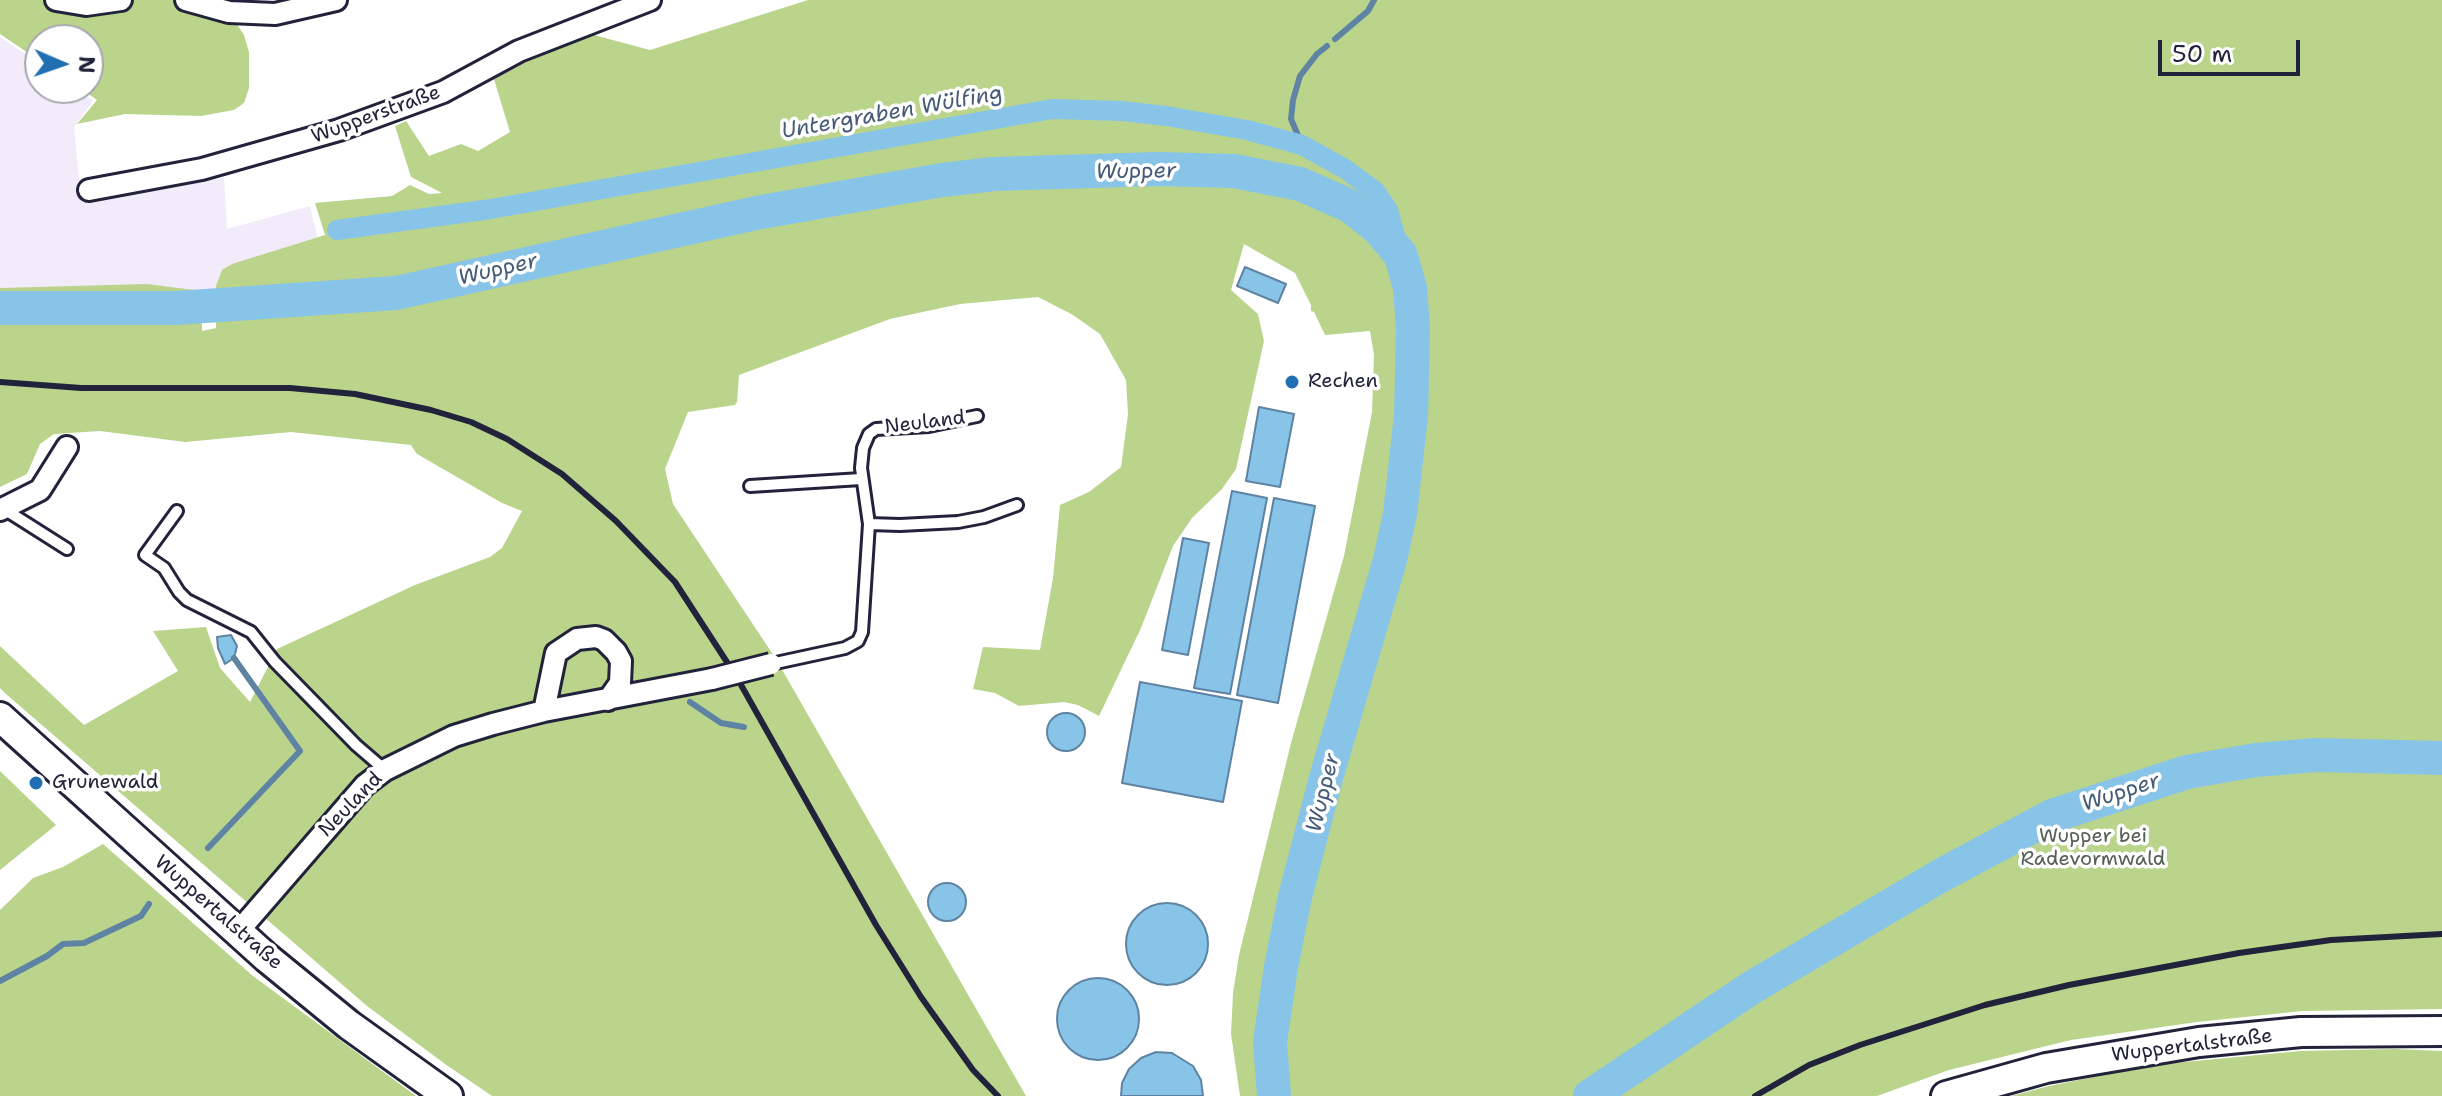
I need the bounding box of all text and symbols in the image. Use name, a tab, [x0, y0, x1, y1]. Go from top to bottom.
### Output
north arrow	[24, 24, 104, 104]
scale bar	[2162, 24, 2304, 74]
text: 50 m	[2172, 38, 2232, 70]
text: N	[72, 56, 101, 74]
street label: Wupperstraße	[308, 81, 444, 149]
water label: Untergraben Wülfing	[780, 81, 1004, 145]
water label: Wupper	[1095, 158, 1177, 186]
water label: Wupper	[456, 248, 540, 292]
place label: Rechen	[1308, 370, 1378, 394]
marker: Rechen	[1283, 373, 1301, 391]
street label: Neuland	[883, 406, 967, 440]
water label: Wupper	[1301, 751, 1347, 835]
street label: Neuland	[314, 767, 388, 843]
water label: Wupper	[2079, 768, 2163, 818]
place label: Grunewald	[52, 771, 158, 795]
marker: Grunewald	[27, 774, 45, 792]
park label: Wupper bei Radevormwald	[2020, 825, 2166, 872]
street label: Wuppertalstraße	[149, 851, 287, 975]
street label: Wuppertalstraße	[2110, 1024, 2274, 1068]

